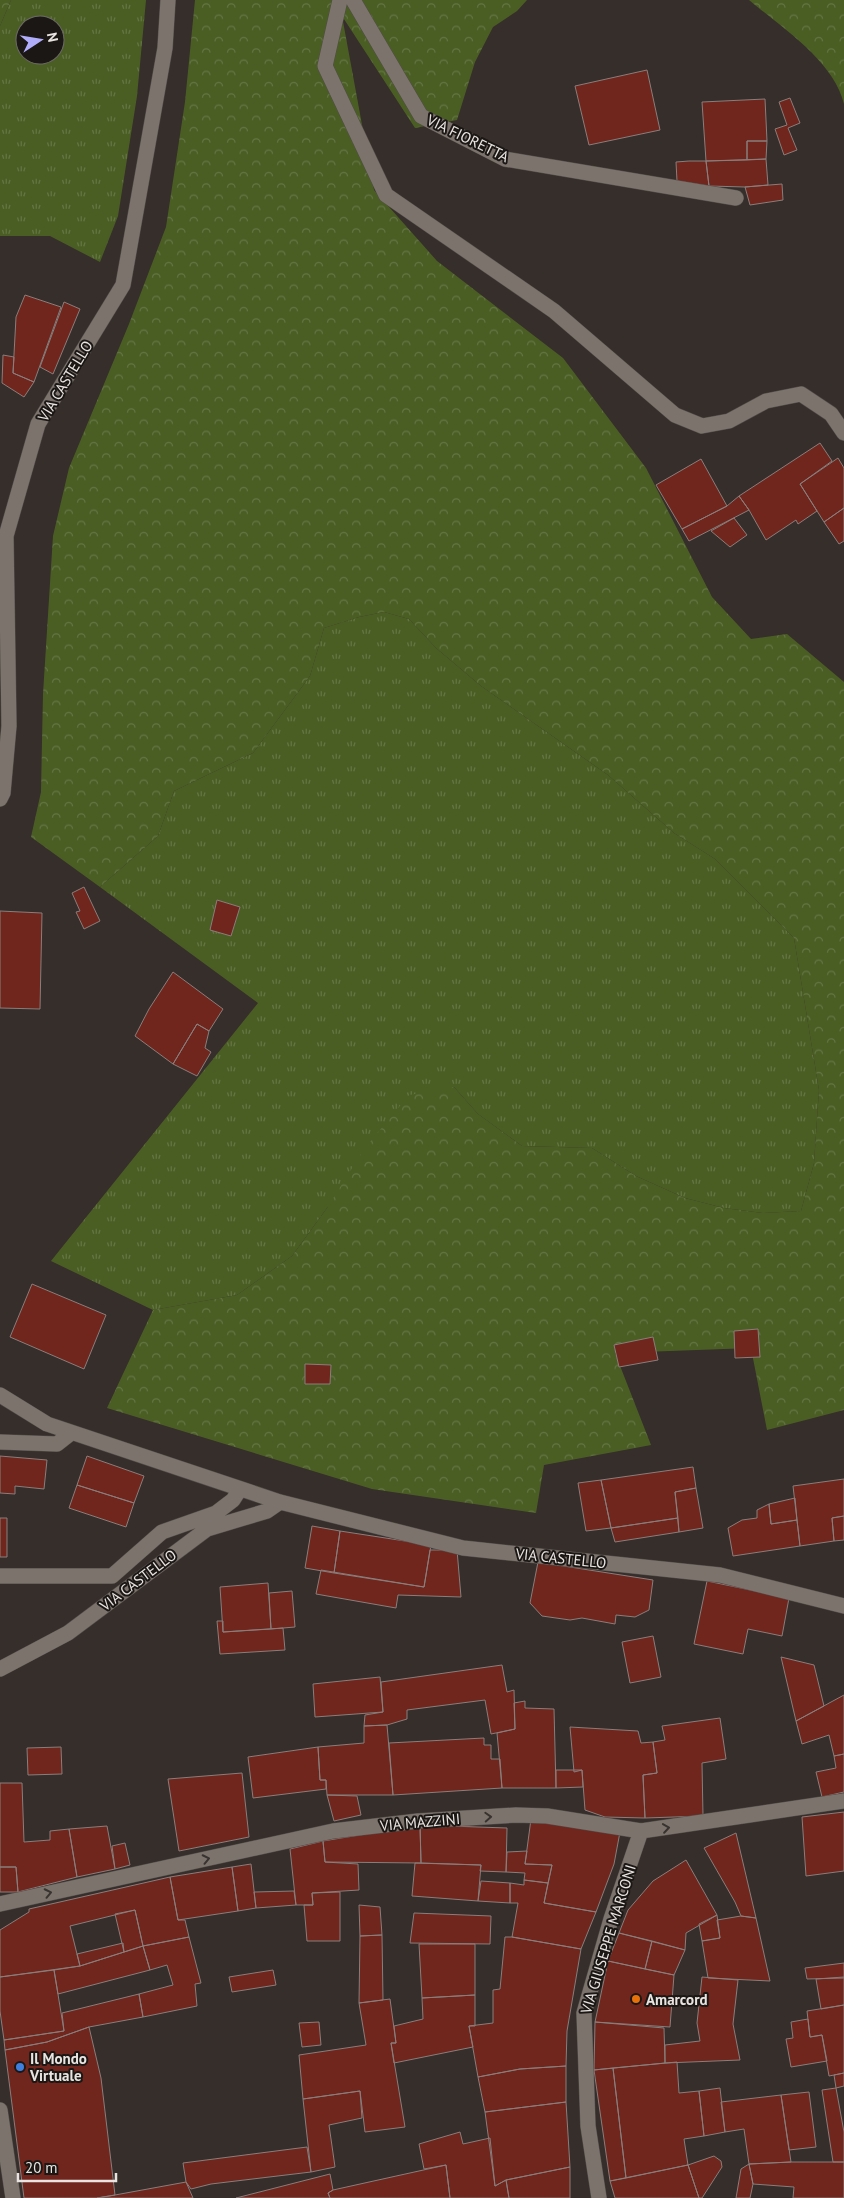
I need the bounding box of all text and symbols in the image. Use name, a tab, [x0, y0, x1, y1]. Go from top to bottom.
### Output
north arrow	[15, 15, 65, 65]
text: N	[43, 31, 62, 44]
street label: VIA FIORETTA	[423, 109, 512, 166]
street label: VIA CASTELLO	[33, 337, 97, 426]
street label: VIA CASTELLO	[514, 1544, 607, 1572]
street label: VIA CASTELLO	[95, 1545, 180, 1616]
street label: VIA MAZZINI	[378, 1809, 461, 1835]
one-way arrow	[484, 1811, 492, 1822]
one-way arrow	[662, 1823, 670, 1833]
one-way arrow	[202, 1854, 211, 1864]
street label: VIA GIUSEPPE MARCONI	[576, 1862, 640, 2017]
one-way arrow	[43, 1888, 52, 1899]
place label: Amarcord	[646, 1990, 708, 2009]
marker: Amarcord	[630, 1993, 642, 2005]
place label: Il Mondo Virtuale	[29, 2049, 87, 2085]
marker: Il Mondo Virtuale	[14, 2061, 26, 2073]
scale bar	[18, 2150, 115, 2182]
text: 20 m	[25, 2158, 58, 2177]

